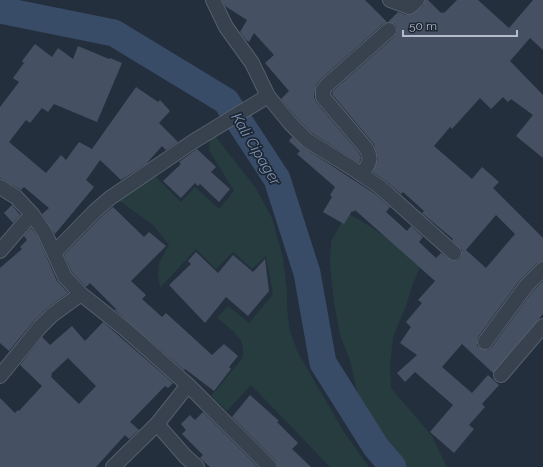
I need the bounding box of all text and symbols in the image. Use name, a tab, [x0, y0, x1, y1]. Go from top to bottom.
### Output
scale bar	[403, 12, 517, 38]
text: 50 m	[409, 19, 437, 33]
water label: Kali Cipager	[227, 109, 285, 189]

